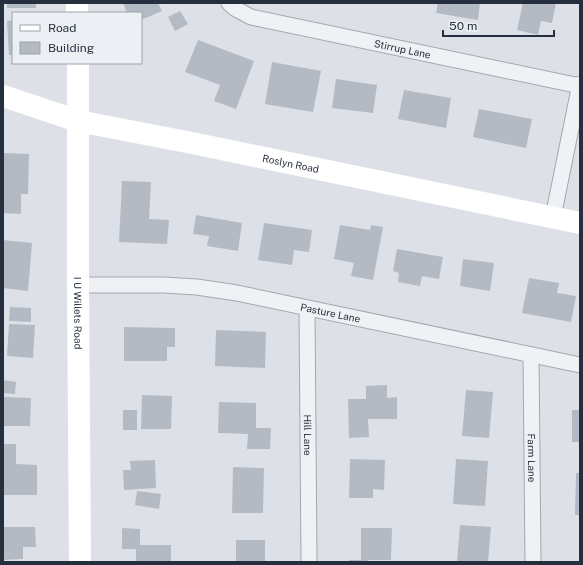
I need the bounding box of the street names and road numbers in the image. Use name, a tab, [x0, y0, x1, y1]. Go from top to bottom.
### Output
street label: Stirrup Lane	[373, 37, 432, 61]
street label: Roslyn Road	[261, 152, 320, 175]
street label: I U Willets Road	[72, 277, 84, 349]
street label: Pasture Lane	[299, 300, 362, 325]
street label: Hill Lane	[302, 414, 314, 456]
street label: Farm Lane	[526, 433, 538, 483]

